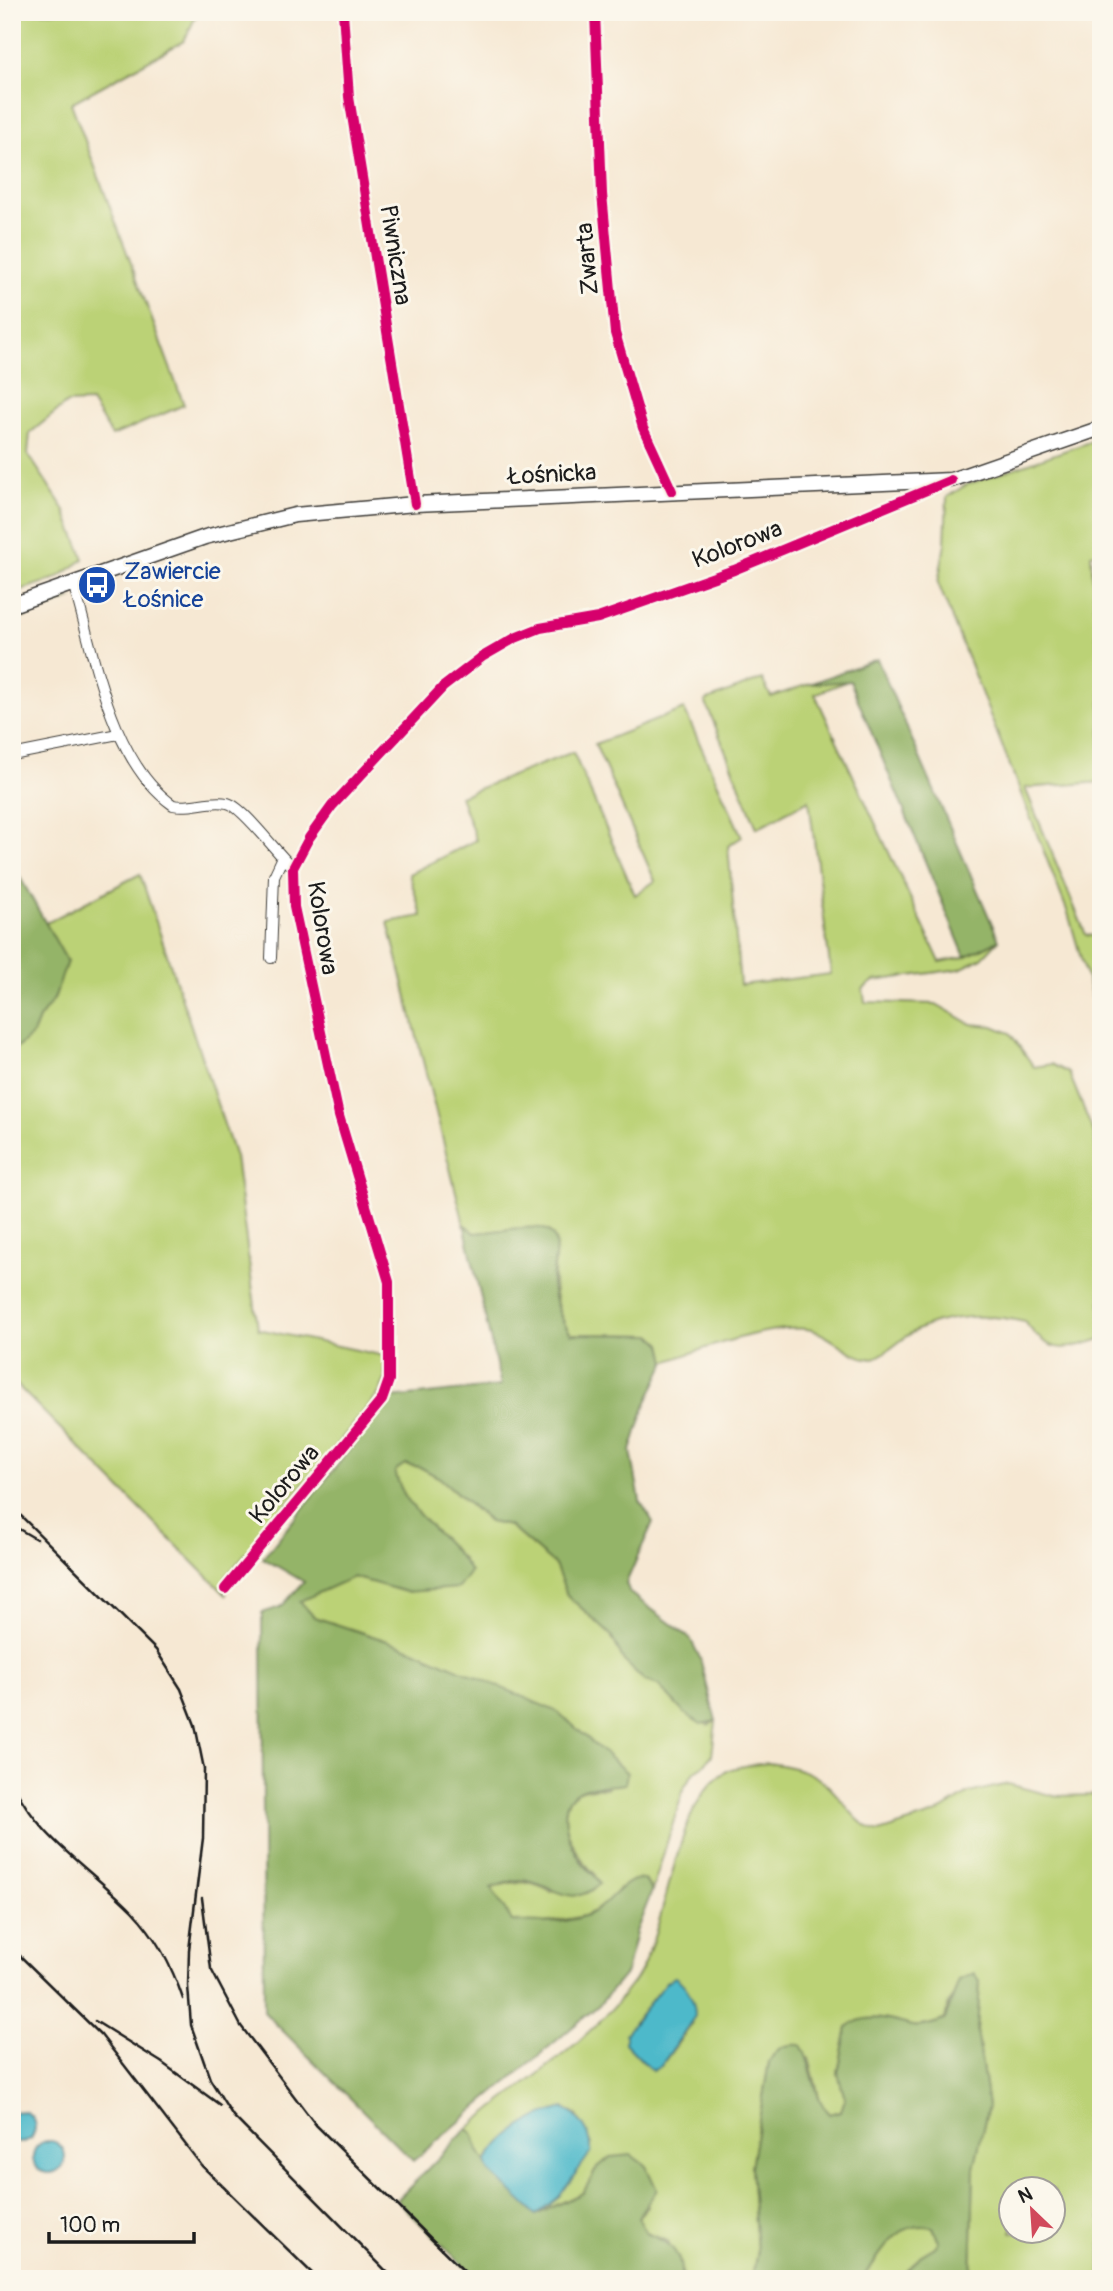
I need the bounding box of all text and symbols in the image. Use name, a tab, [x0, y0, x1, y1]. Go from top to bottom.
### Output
street label: Piwniczna	[373, 203, 418, 307]
street label: Zwarta	[570, 222, 605, 296]
street label: Łośnicka	[505, 458, 597, 491]
street label: Kolorowa	[688, 514, 786, 575]
place label: Zawiercie Łośnice	[122, 557, 221, 614]
bus stop icon: Zawiercie Łośnice	[76, 564, 118, 606]
street label: Kolorowa	[301, 879, 344, 977]
street label: Kolorowa	[243, 1439, 326, 1530]
north arrow	[998, 2176, 1068, 2246]
text: N	[1014, 2182, 1036, 2209]
scale bar	[49, 2200, 194, 2244]
text: 100 m	[60, 2212, 120, 2239]

